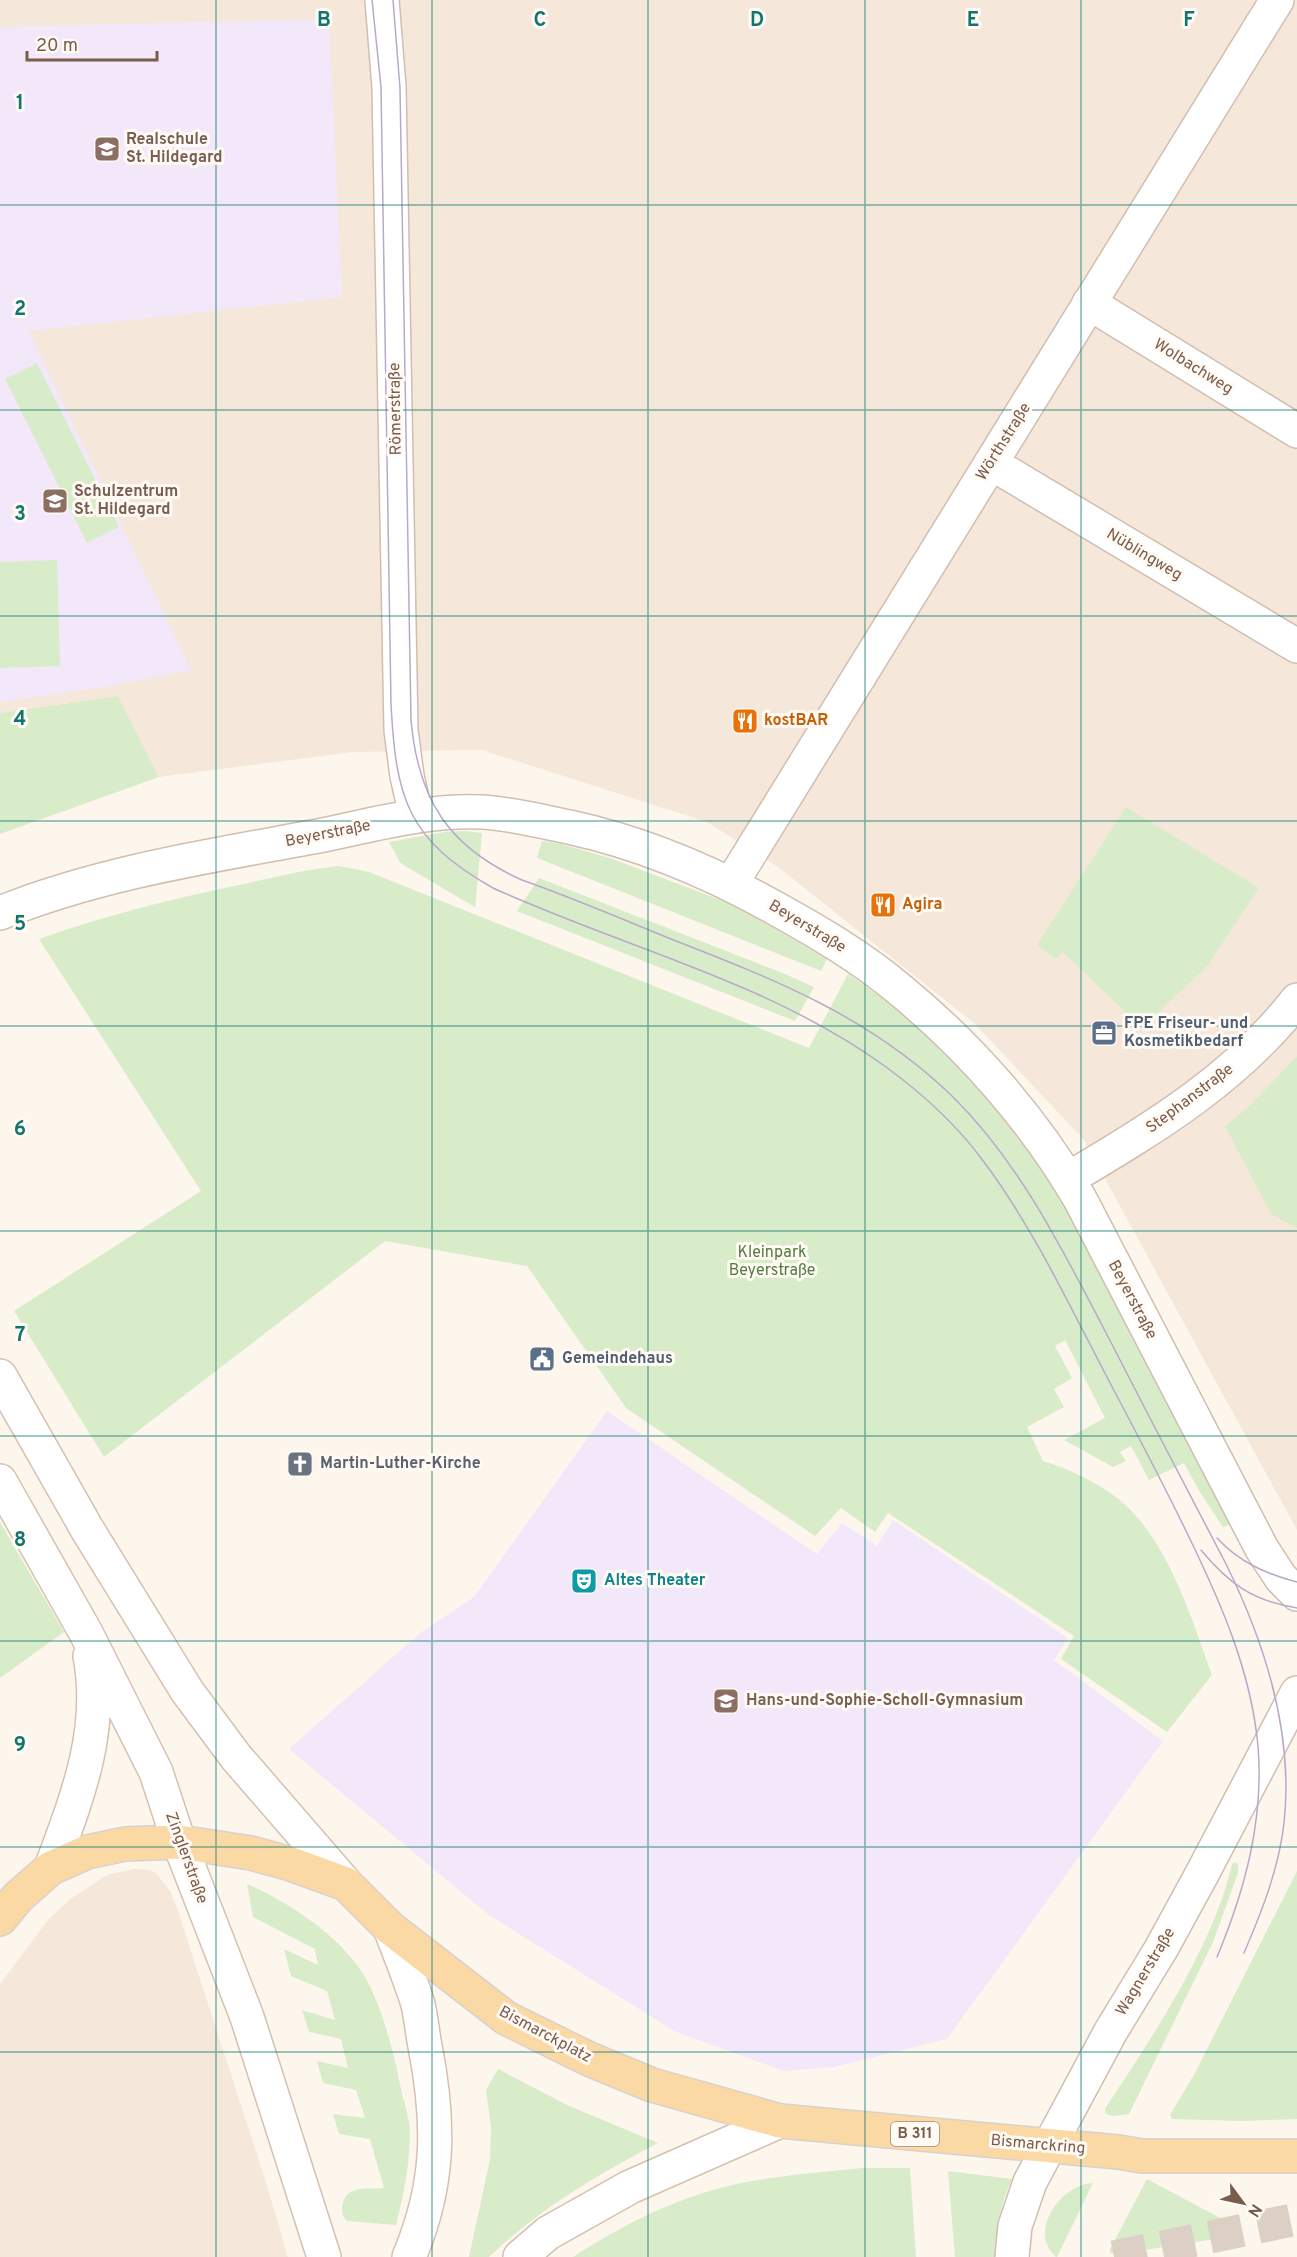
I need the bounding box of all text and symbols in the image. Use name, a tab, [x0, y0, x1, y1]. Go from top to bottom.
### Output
text: B	[317, 8, 331, 34]
text: C	[534, 8, 546, 34]
text: D	[750, 8, 764, 34]
text: E	[967, 8, 979, 34]
text: F	[1183, 8, 1195, 34]
scale bar	[27, 24, 158, 62]
text: 20 m	[36, 35, 78, 58]
text: 1	[16, 91, 24, 117]
place label: Realschule St. Hildegard	[126, 130, 222, 168]
school or university icon: Realschule St. Hildegard	[92, 134, 122, 164]
text: 2	[14, 297, 26, 323]
street label: Wolbachweg	[1149, 335, 1237, 399]
street label: Römerstraße	[385, 362, 407, 456]
street label: Wörthstraße	[972, 399, 1036, 485]
place label: Schulzentrum St. Hildegard	[74, 482, 178, 520]
school or university icon: Schulzentrum St. Hildegard	[40, 486, 70, 516]
text: 3	[14, 502, 26, 528]
street label: Nüblingweg	[1102, 525, 1186, 585]
restaurant icon: kostBAR	[730, 706, 760, 736]
text: 4	[14, 707, 26, 733]
place label: kostBAR	[764, 711, 828, 731]
street label: Beyerstraße	[284, 816, 372, 852]
restaurant icon: Agira	[868, 890, 898, 920]
place label: Agira	[902, 895, 942, 915]
street label: Beyerstraße	[765, 896, 849, 958]
text: 5	[14, 912, 26, 938]
place label: FPE Friseur- und Kosmetikbedarf	[1124, 1014, 1248, 1052]
office icon: FPE Friseur- und Kosmetikbedarf	[1089, 1018, 1119, 1048]
street label: Stephanstraße	[1142, 1060, 1238, 1138]
text: 6	[14, 1117, 26, 1143]
park label: Kleinpark Beyerstraße	[729, 1243, 815, 1281]
street label: Beyerstraße	[1103, 1257, 1161, 1343]
text: 7	[15, 1323, 25, 1349]
public building icon: Gemeindehaus	[527, 1344, 557, 1374]
place label: Gemeindehaus	[562, 1349, 673, 1369]
church icon: Martin-Luther-Kirche	[285, 1449, 315, 1479]
place label: Martin-Luther-Kirche	[320, 1454, 481, 1474]
text: 8	[14, 1528, 26, 1554]
theatre icon: Altes Theater	[569, 1566, 599, 1596]
place label: Altes Theater	[604, 1571, 706, 1591]
school or university icon: Hans-und-Sophie-Scholl-Gymnasium	[711, 1686, 741, 1716]
place label: Hans-und-Sophie-Scholl-Gymnasium	[746, 1691, 1023, 1711]
text: 9	[14, 1733, 26, 1759]
street label: Zinglerstraße	[160, 1809, 212, 1907]
street label: Wagnerstraße	[1112, 1924, 1180, 2020]
street label: Bismarckplatz	[495, 2002, 595, 2068]
road number: B 311	[891, 2122, 939, 2146]
street label: Bismarckring	[990, 2131, 1086, 2159]
north arrow	[1213, 2173, 1273, 2233]
text: N	[1242, 2200, 1265, 2220]

